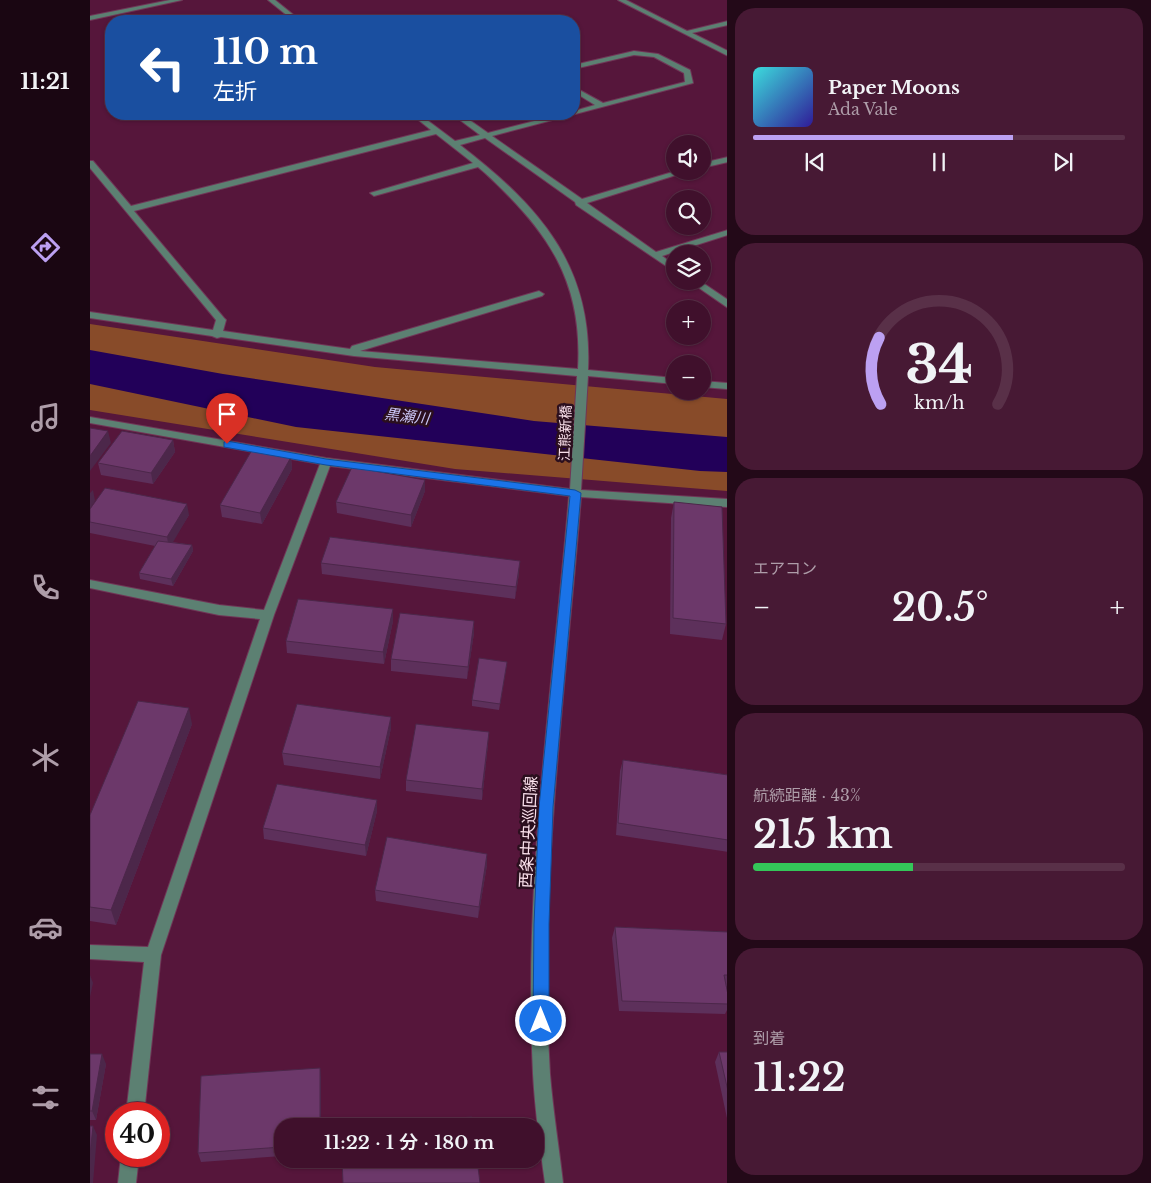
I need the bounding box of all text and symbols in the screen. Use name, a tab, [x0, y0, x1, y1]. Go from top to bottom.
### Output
text: 110 m	[213, 30, 318, 73]
icon: left	[130, 35, 195, 100]
text: 11:21	[20, 68, 70, 95]
text: Paper Moons	[828, 76, 960, 99]
text: 左折	[213, 78, 257, 105]
text: Ada Vale	[828, 99, 898, 119]
map controls	[666, 135, 711, 400]
button: sound	[666, 135, 711, 180]
icon: previous	[801, 148, 829, 176]
icon: pause	[925, 148, 953, 176]
icon: next	[1049, 148, 1077, 176]
button: search	[666, 190, 711, 235]
icon: directions	[28, 230, 63, 265]
button: layers	[666, 245, 711, 290]
button: +	[666, 300, 711, 345]
text: 34	[905, 333, 973, 397]
button: −	[666, 355, 711, 400]
text: km/h	[914, 392, 964, 414]
pin	[206, 393, 248, 444]
icon: music	[28, 400, 63, 435]
icon: arrive	[213, 400, 241, 428]
water label: 黒瀬川	[384, 404, 432, 428]
street label: 江熊新橋	[555, 405, 575, 461]
text: エアコン	[753, 558, 817, 578]
icon: phone	[28, 570, 63, 605]
text: 20.5°	[892, 584, 989, 631]
text: −	[753, 590, 771, 625]
text: +	[1110, 590, 1125, 625]
icon: climate	[28, 740, 63, 775]
street label: 西条中央巡回線	[515, 776, 541, 888]
text: 航続距離 · 43%	[753, 785, 861, 805]
text: 215 km	[753, 811, 893, 858]
icon: car	[28, 910, 63, 945]
position arrow	[514, 994, 566, 1046]
text: 到着	[753, 1028, 785, 1048]
text: 11:22	[753, 1054, 846, 1101]
icon: filters	[28, 1080, 63, 1115]
speed limit sign: 40	[105, 1102, 170, 1167]
text: 11:22 · 1 分 · 180 m	[324, 1131, 494, 1154]

